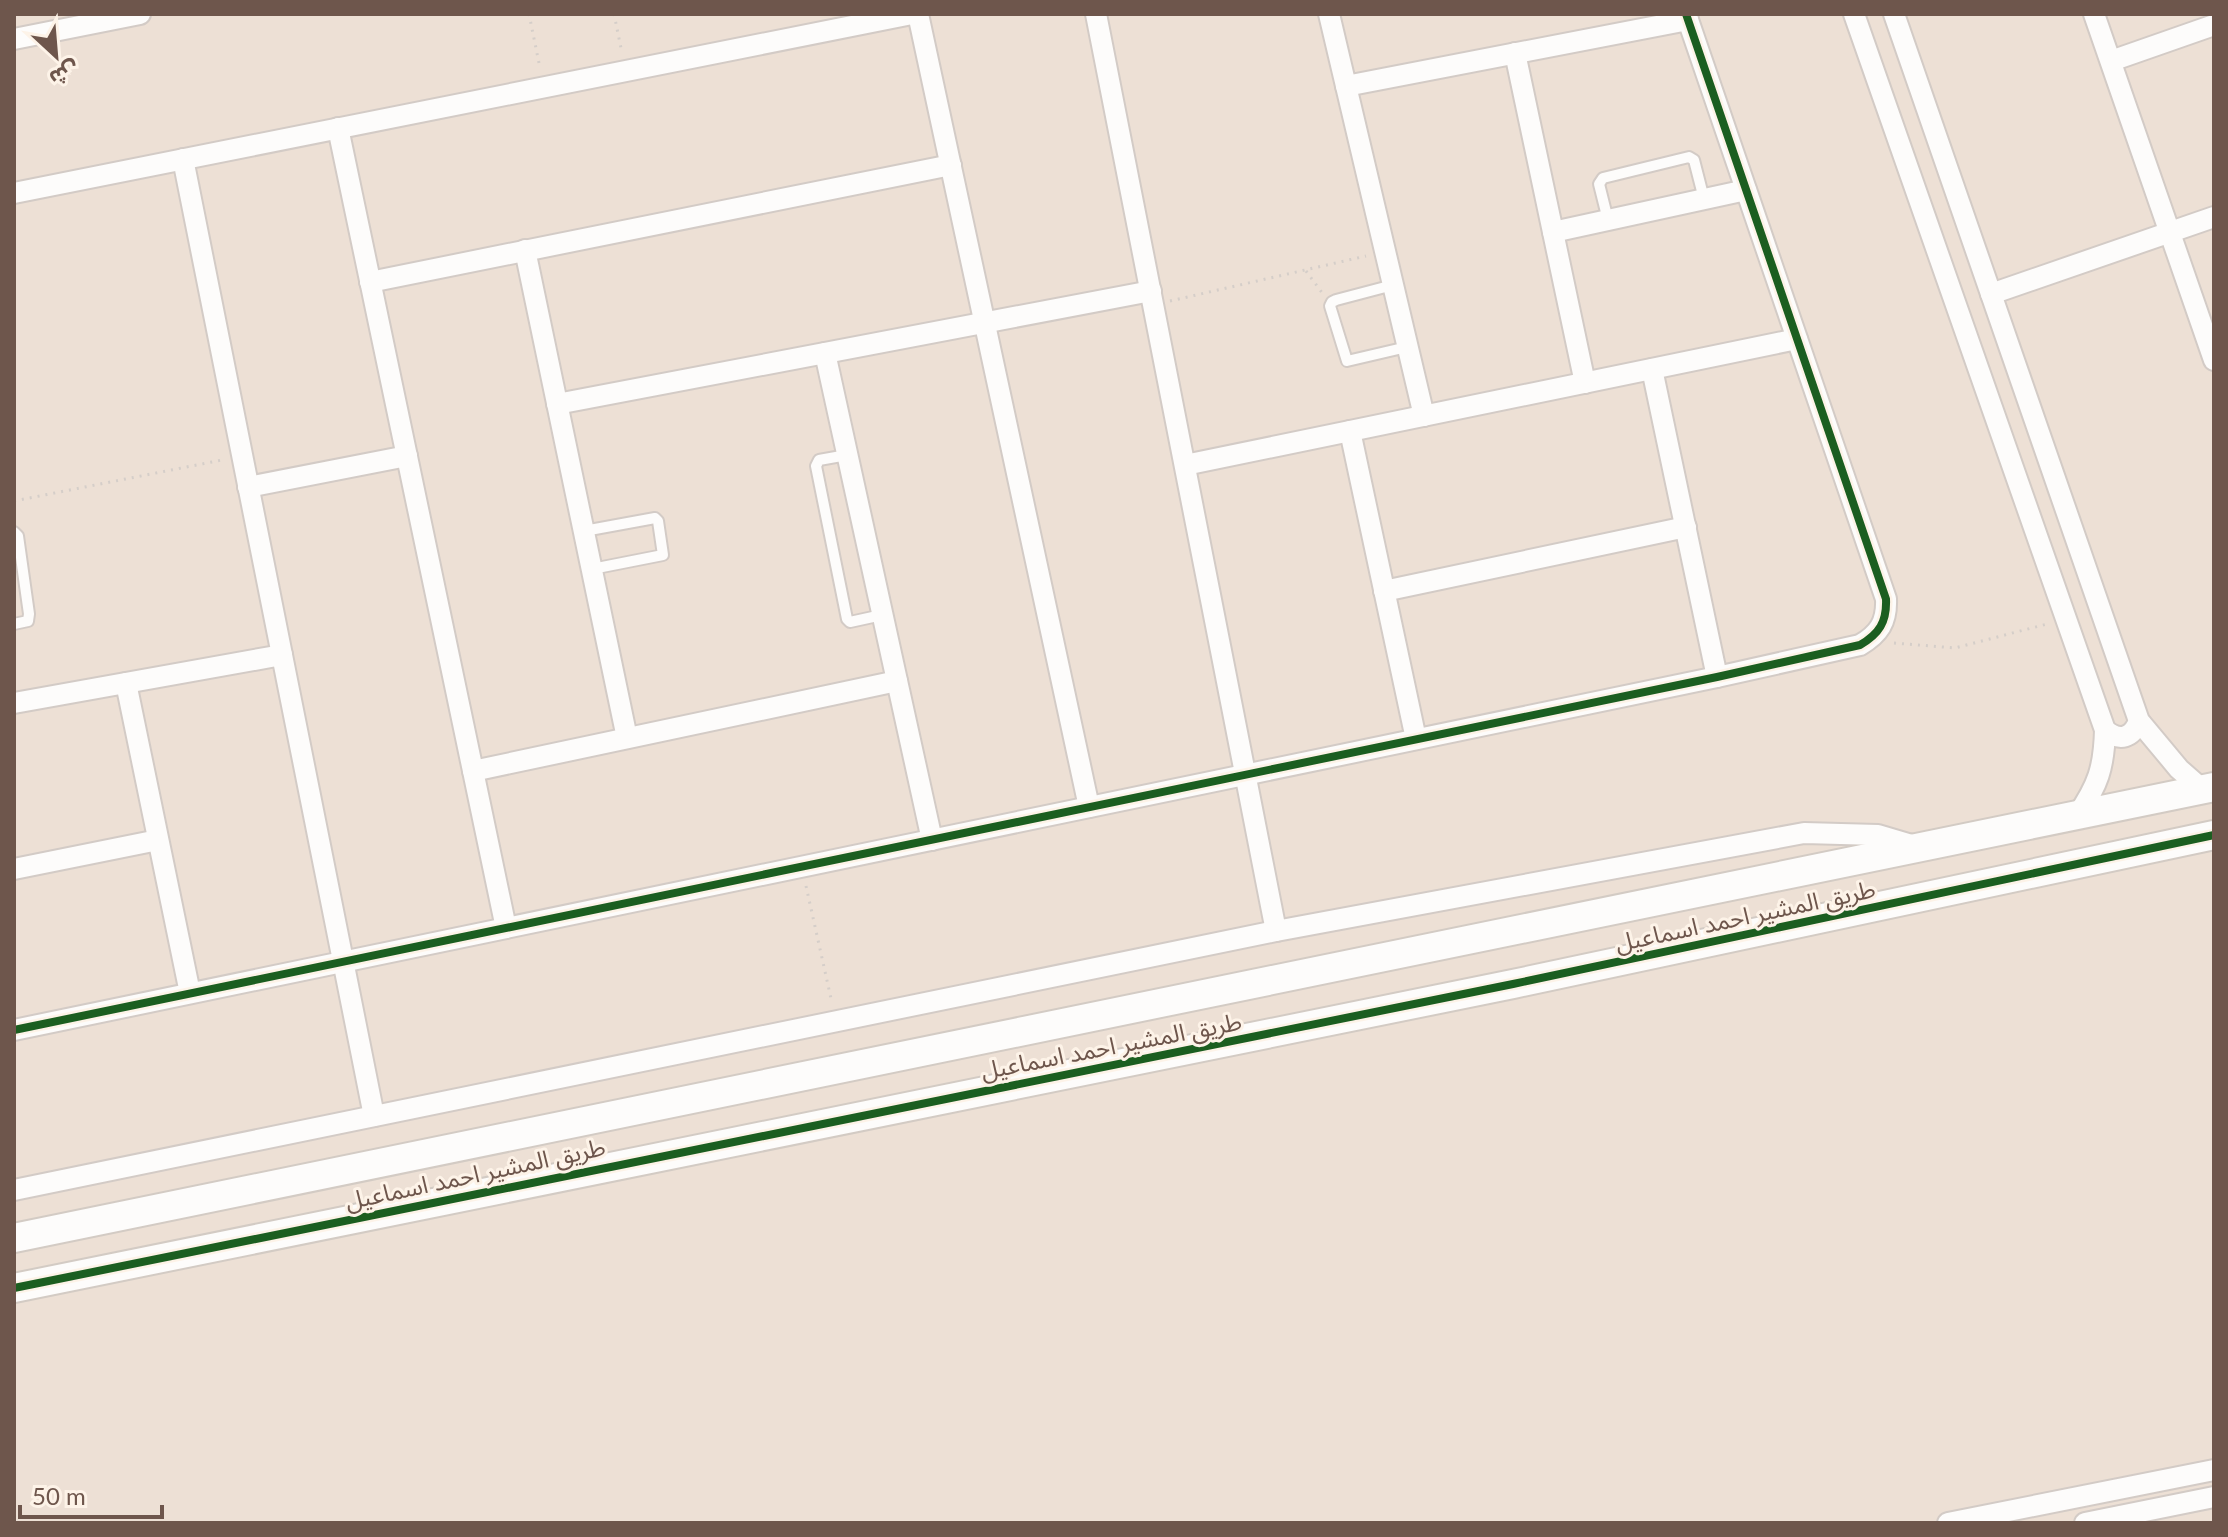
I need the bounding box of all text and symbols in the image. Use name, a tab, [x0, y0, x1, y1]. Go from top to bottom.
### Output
north arrow	[16, 16, 96, 96]
text: ش	[46, 56, 84, 93]
street label: طريق المشير احمد اسماعيل	[1612, 873, 1878, 959]
street label: طريق المشير احمد اسماعيل	[978, 1005, 1244, 1086]
street label: طريق المشير احمد اسماعيل	[342, 1131, 608, 1217]
scale bar	[20, 1469, 162, 1519]
text: 50 m	[32, 1481, 86, 1510]

